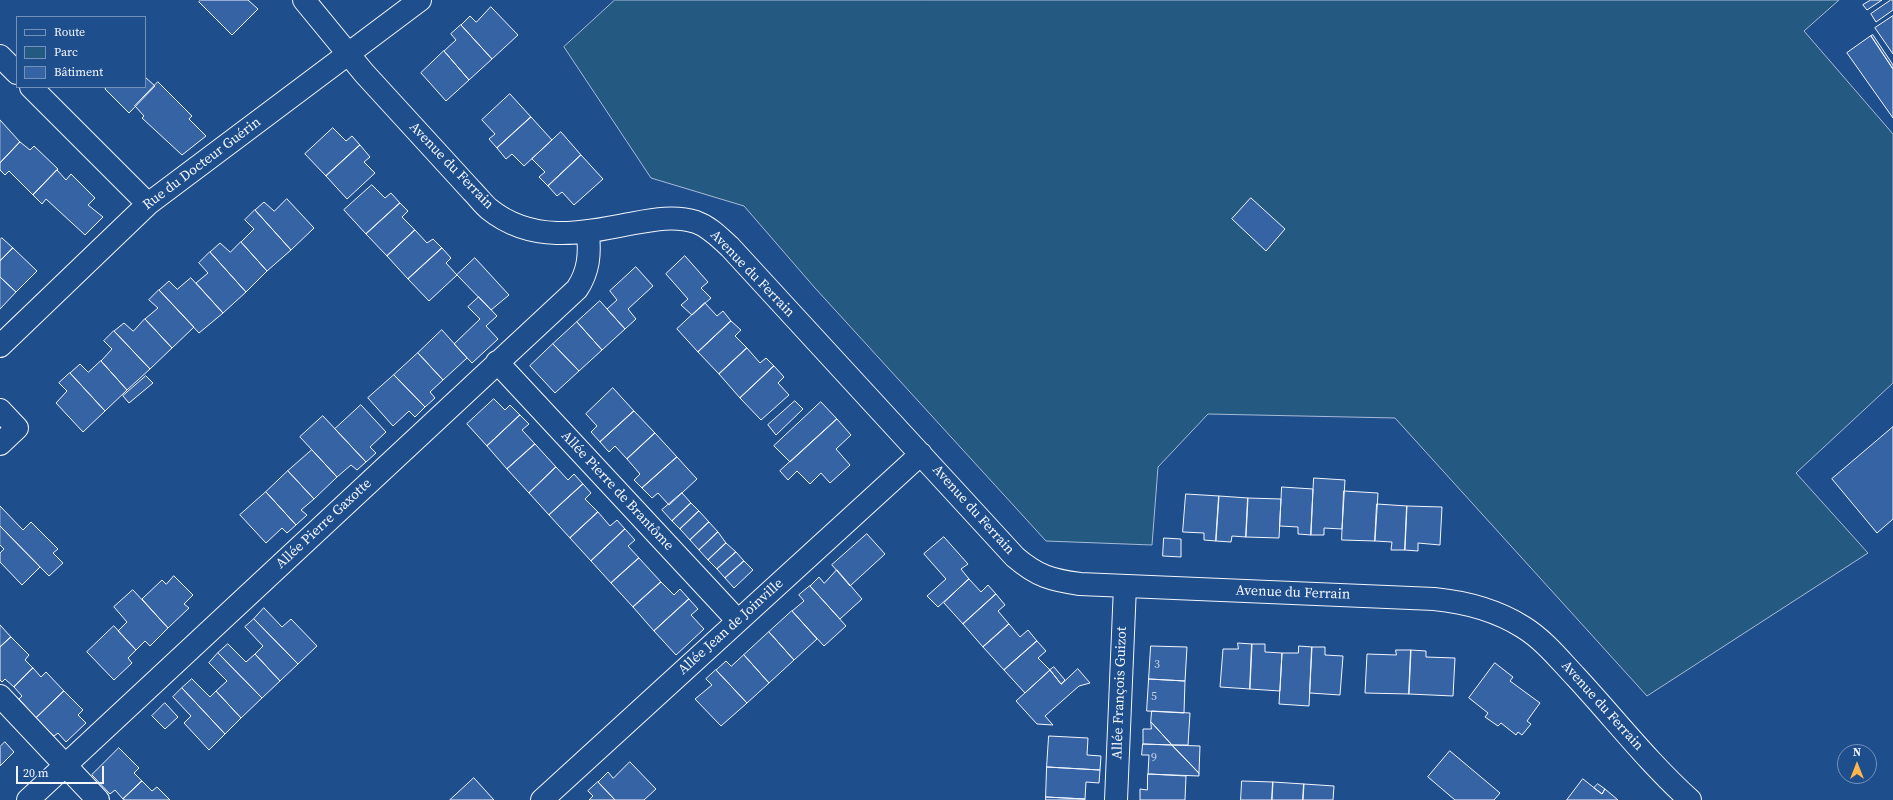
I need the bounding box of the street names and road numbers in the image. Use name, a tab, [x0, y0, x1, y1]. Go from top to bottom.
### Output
street label: Rue du Docteur Guérin	[140, 114, 264, 214]
street label: Avenue du Ferrain	[405, 119, 497, 213]
street label: Avenue du Ferrain	[706, 227, 798, 321]
street label: Allée Pierre de Brantôme	[557, 428, 677, 554]
street label: Avenue du Ferrain	[928, 462, 1018, 558]
street label: Allée Pierre Gaxotte	[273, 475, 375, 573]
street label: Allée Jean de Joinville	[675, 575, 787, 679]
street label: Avenue du Ferrain	[1235, 583, 1351, 603]
street label: Allée François Guizot	[1109, 626, 1131, 760]
street label: Avenue du Ferrain	[1557, 658, 1647, 754]

